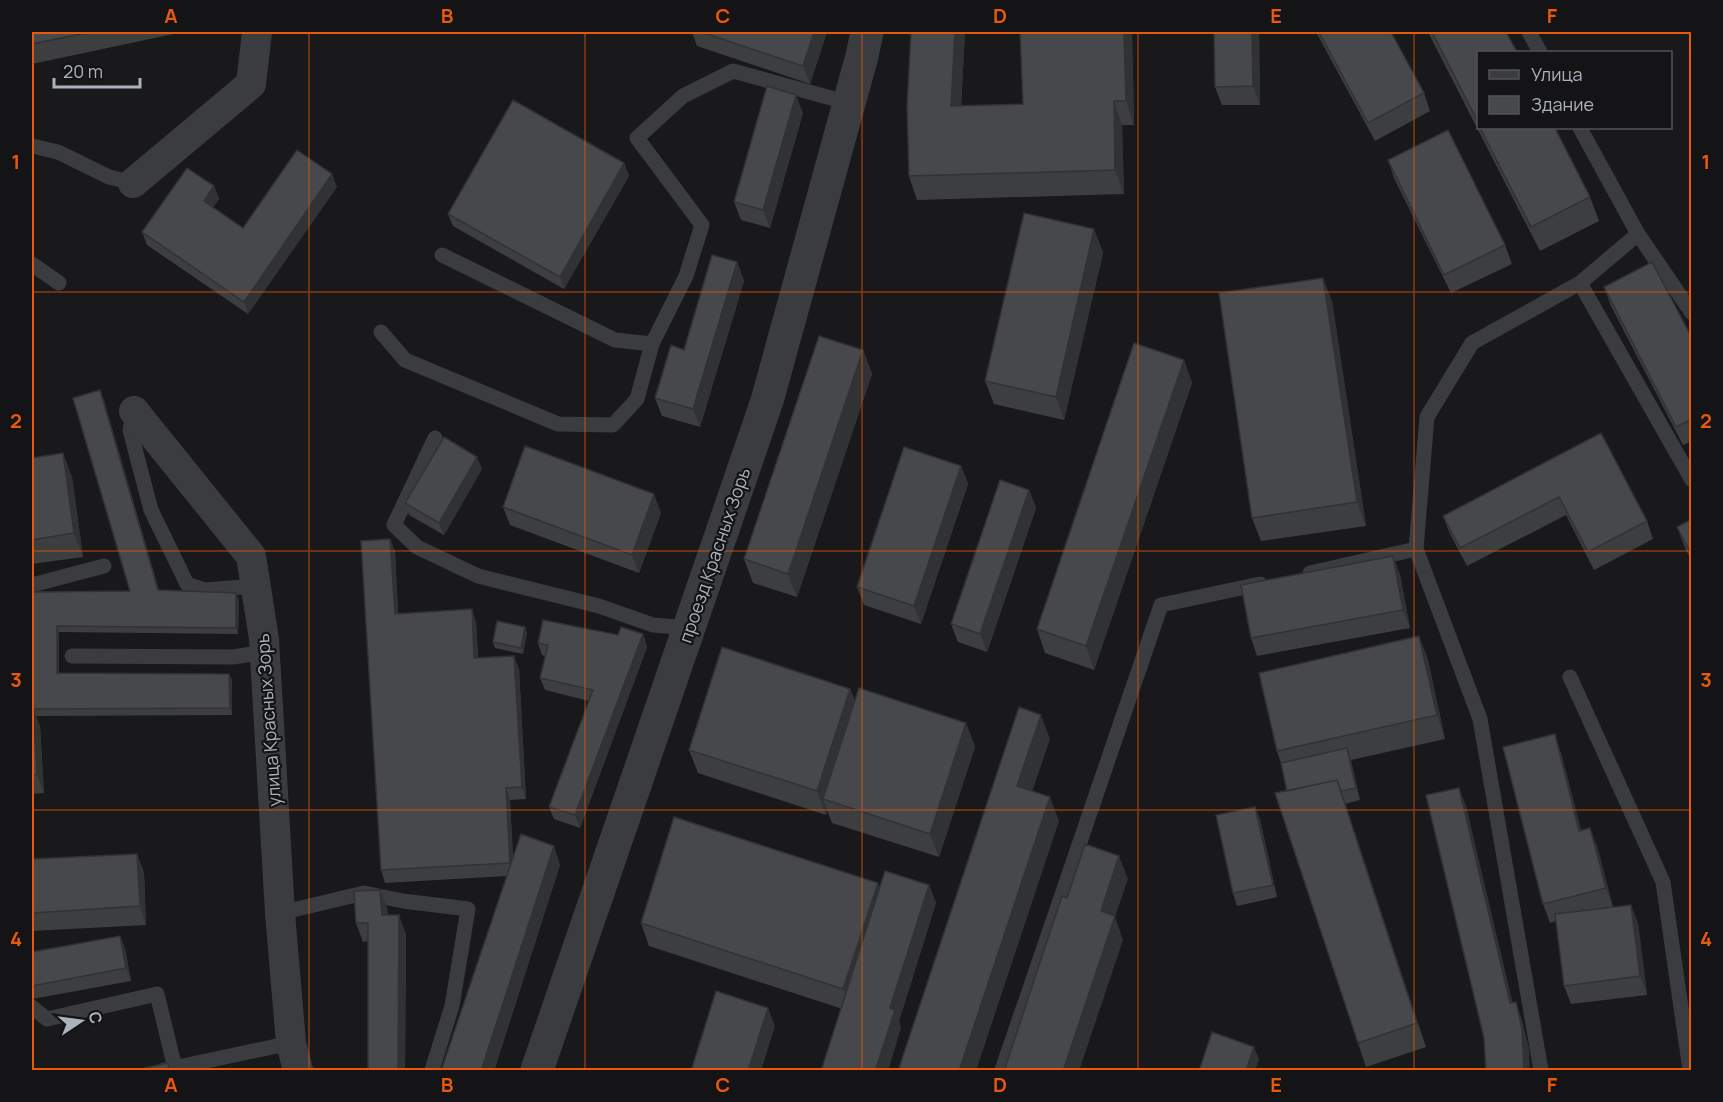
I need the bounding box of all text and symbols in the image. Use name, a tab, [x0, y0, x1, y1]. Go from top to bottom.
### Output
text: A	[164, 2, 178, 29]
text: B	[441, 2, 454, 29]
text: C	[716, 2, 730, 29]
text: D	[993, 2, 1007, 29]
text: E	[1270, 2, 1282, 29]
text: F	[1547, 2, 1558, 29]
scale bar	[54, 51, 140, 89]
legend	[1477, 51, 1672, 129]
text: 20 m	[63, 59, 103, 83]
text: Улица	[1531, 62, 1583, 86]
text: Здание	[1531, 92, 1594, 116]
text: 1	[12, 148, 20, 175]
text: 1	[1702, 148, 1710, 175]
text: 2	[10, 407, 22, 434]
text: 2	[1700, 407, 1712, 434]
street label: проезд Красных Зорь	[673, 464, 755, 646]
street label: улица Красных Зорь	[250, 633, 286, 807]
text: 3	[10, 666, 22, 693]
text: 3	[1700, 666, 1712, 693]
text: 4	[10, 925, 22, 952]
text: 4	[1700, 925, 1712, 952]
north arrow	[51, 991, 111, 1051]
text: С	[84, 1009, 108, 1026]
text: A	[164, 1071, 178, 1098]
text: B	[441, 1071, 454, 1098]
text: C	[716, 1071, 730, 1098]
text: D	[993, 1071, 1007, 1098]
text: E	[1270, 1071, 1282, 1098]
text: F	[1547, 1071, 1558, 1098]

